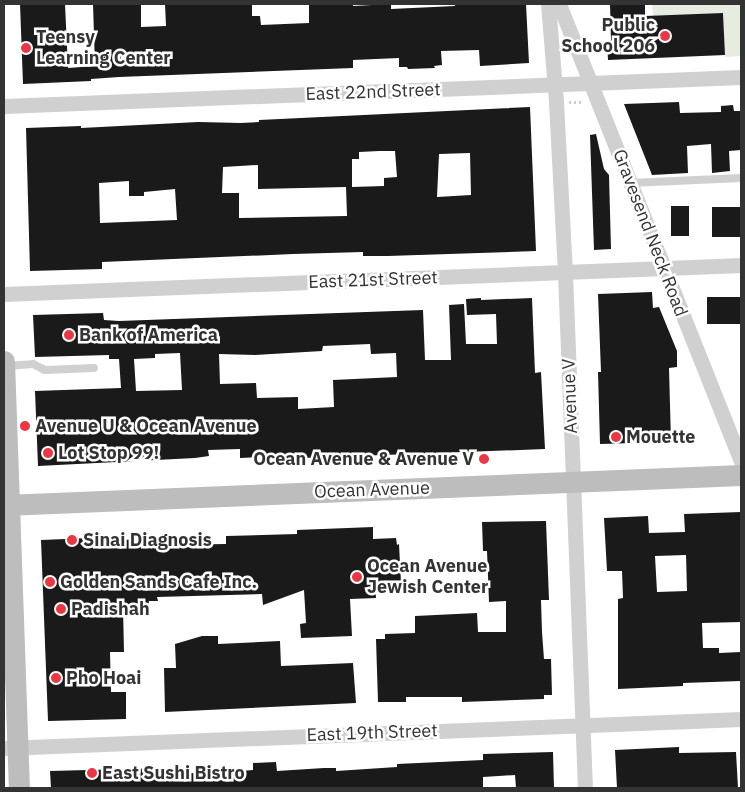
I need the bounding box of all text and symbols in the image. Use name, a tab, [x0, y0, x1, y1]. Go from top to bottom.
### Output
place label: Public School 206	[561, 15, 655, 58]
place label: Teensy Learning Center	[36, 27, 171, 70]
marker: Public School 206	[659, 30, 671, 42]
marker: Teensy Learning Center	[20, 42, 32, 54]
street label: East 22nd Street	[305, 79, 441, 105]
street label: Gravesend Neck Road	[608, 146, 692, 320]
street label: East 21st Street	[308, 267, 438, 293]
place label: Bank of America	[79, 324, 218, 346]
marker: Bank of America	[63, 329, 75, 341]
street label: Avenue V	[558, 358, 582, 434]
place label: Avenue U & Ocean Avenue	[35, 415, 257, 437]
marker: Avenue U & Ocean Avenue	[19, 420, 31, 432]
place label: Mouette	[626, 426, 695, 448]
marker: Mouette	[610, 431, 622, 443]
place label: Lot Stop 99!	[58, 442, 159, 464]
marker: Lot Stop 99!	[42, 447, 54, 459]
place label: Ocean Avenue & Avenue V	[253, 448, 474, 470]
marker: Ocean Avenue & Avenue V	[478, 453, 490, 465]
street label: Ocean Avenue	[314, 477, 430, 503]
place label: Sinai Diagnosis	[83, 529, 212, 551]
marker: Sinai Diagnosis	[65, 533, 79, 547]
place label: Ocean Avenue Jewish Center	[367, 556, 488, 598]
place label: Golden Sands Cafe Inc.	[60, 571, 257, 593]
marker: Ocean Avenue Jewish Center	[351, 571, 363, 583]
marker: Golden Sands Cafe Inc.	[44, 576, 56, 588]
place label: Padishah	[71, 598, 150, 620]
marker: Padishah	[55, 603, 67, 615]
place label: Pho Hoai	[66, 667, 142, 689]
marker: Pho Hoai	[50, 672, 62, 684]
street label: East 19th Street	[306, 720, 438, 746]
place label: East Sushi Bistro	[102, 762, 245, 784]
marker: East Sushi Bistro	[86, 767, 98, 779]

